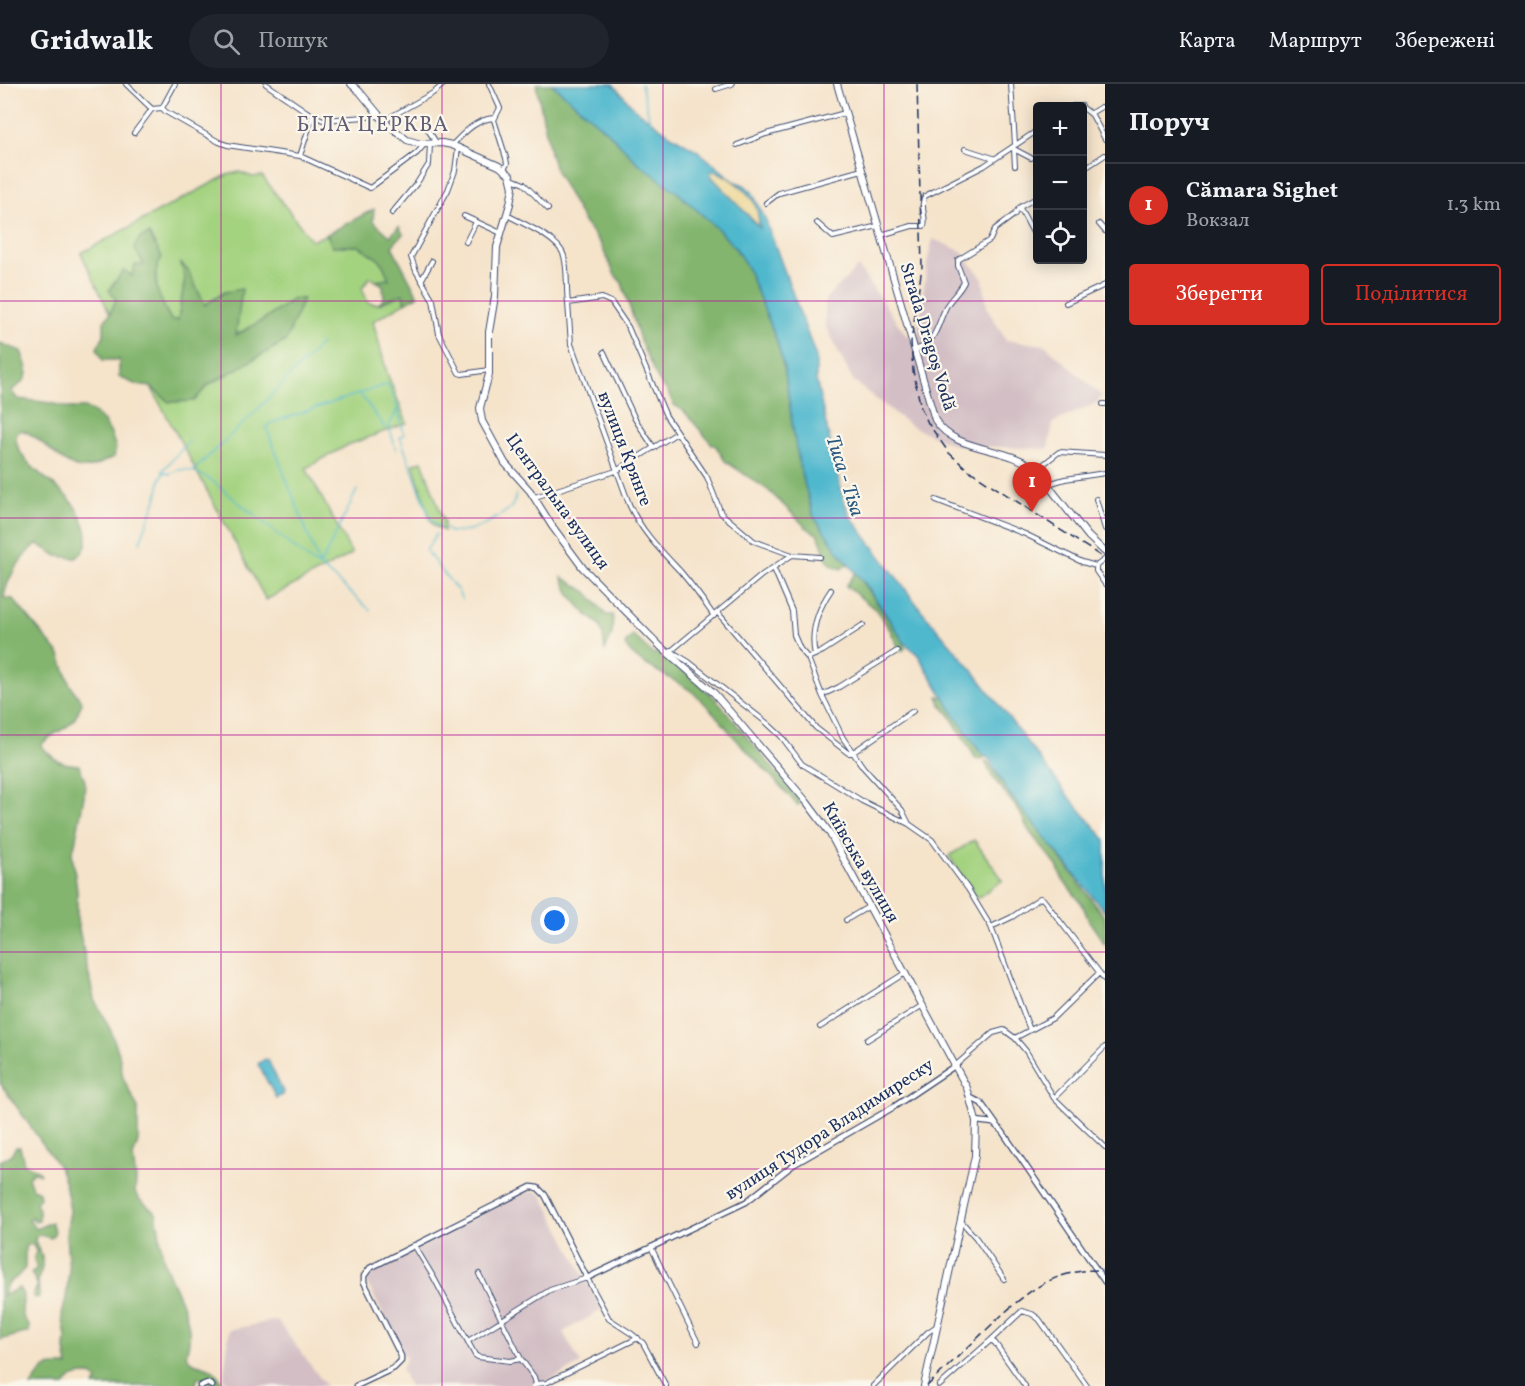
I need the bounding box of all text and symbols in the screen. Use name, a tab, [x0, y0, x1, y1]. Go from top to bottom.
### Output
search box	[189, 14, 609, 68]
text: Gridwalk	[30, 22, 153, 61]
icon: search	[210, 25, 243, 58]
text: Пошук	[258, 26, 328, 57]
text: Карта	[1179, 27, 1236, 56]
text: Маршрут	[1269, 27, 1362, 56]
text: Збережені	[1395, 27, 1495, 56]
map controls	[1033, 102, 1087, 264]
button: +	[1033, 102, 1087, 156]
text: Поруч	[1129, 105, 1210, 141]
district label: БІЛА ЦЕРКВА	[297, 111, 449, 140]
button: −	[1033, 156, 1087, 210]
text: Cămara Sighet	[1186, 176, 1338, 207]
text: 1	[1144, 191, 1153, 219]
text: 1.3 km	[1446, 191, 1501, 219]
text: Вокзал	[1186, 207, 1249, 235]
button: locate	[1033, 210, 1087, 264]
street label: Strada Dragoș Vodă	[893, 260, 961, 414]
button: Зберегти	[1129, 264, 1309, 325]
button: Поділитися	[1321, 264, 1501, 325]
street label: вулиця Крянге	[591, 388, 657, 510]
street label: Центральна вулиця	[499, 429, 615, 575]
water label: Тиса - Tisa	[818, 432, 870, 520]
pin: 1	[1012, 462, 1052, 512]
street label: Київська вулиця	[815, 798, 905, 928]
your location	[540, 906, 569, 935]
street label: вулиця Тудора Владимиреску	[721, 1053, 939, 1207]

